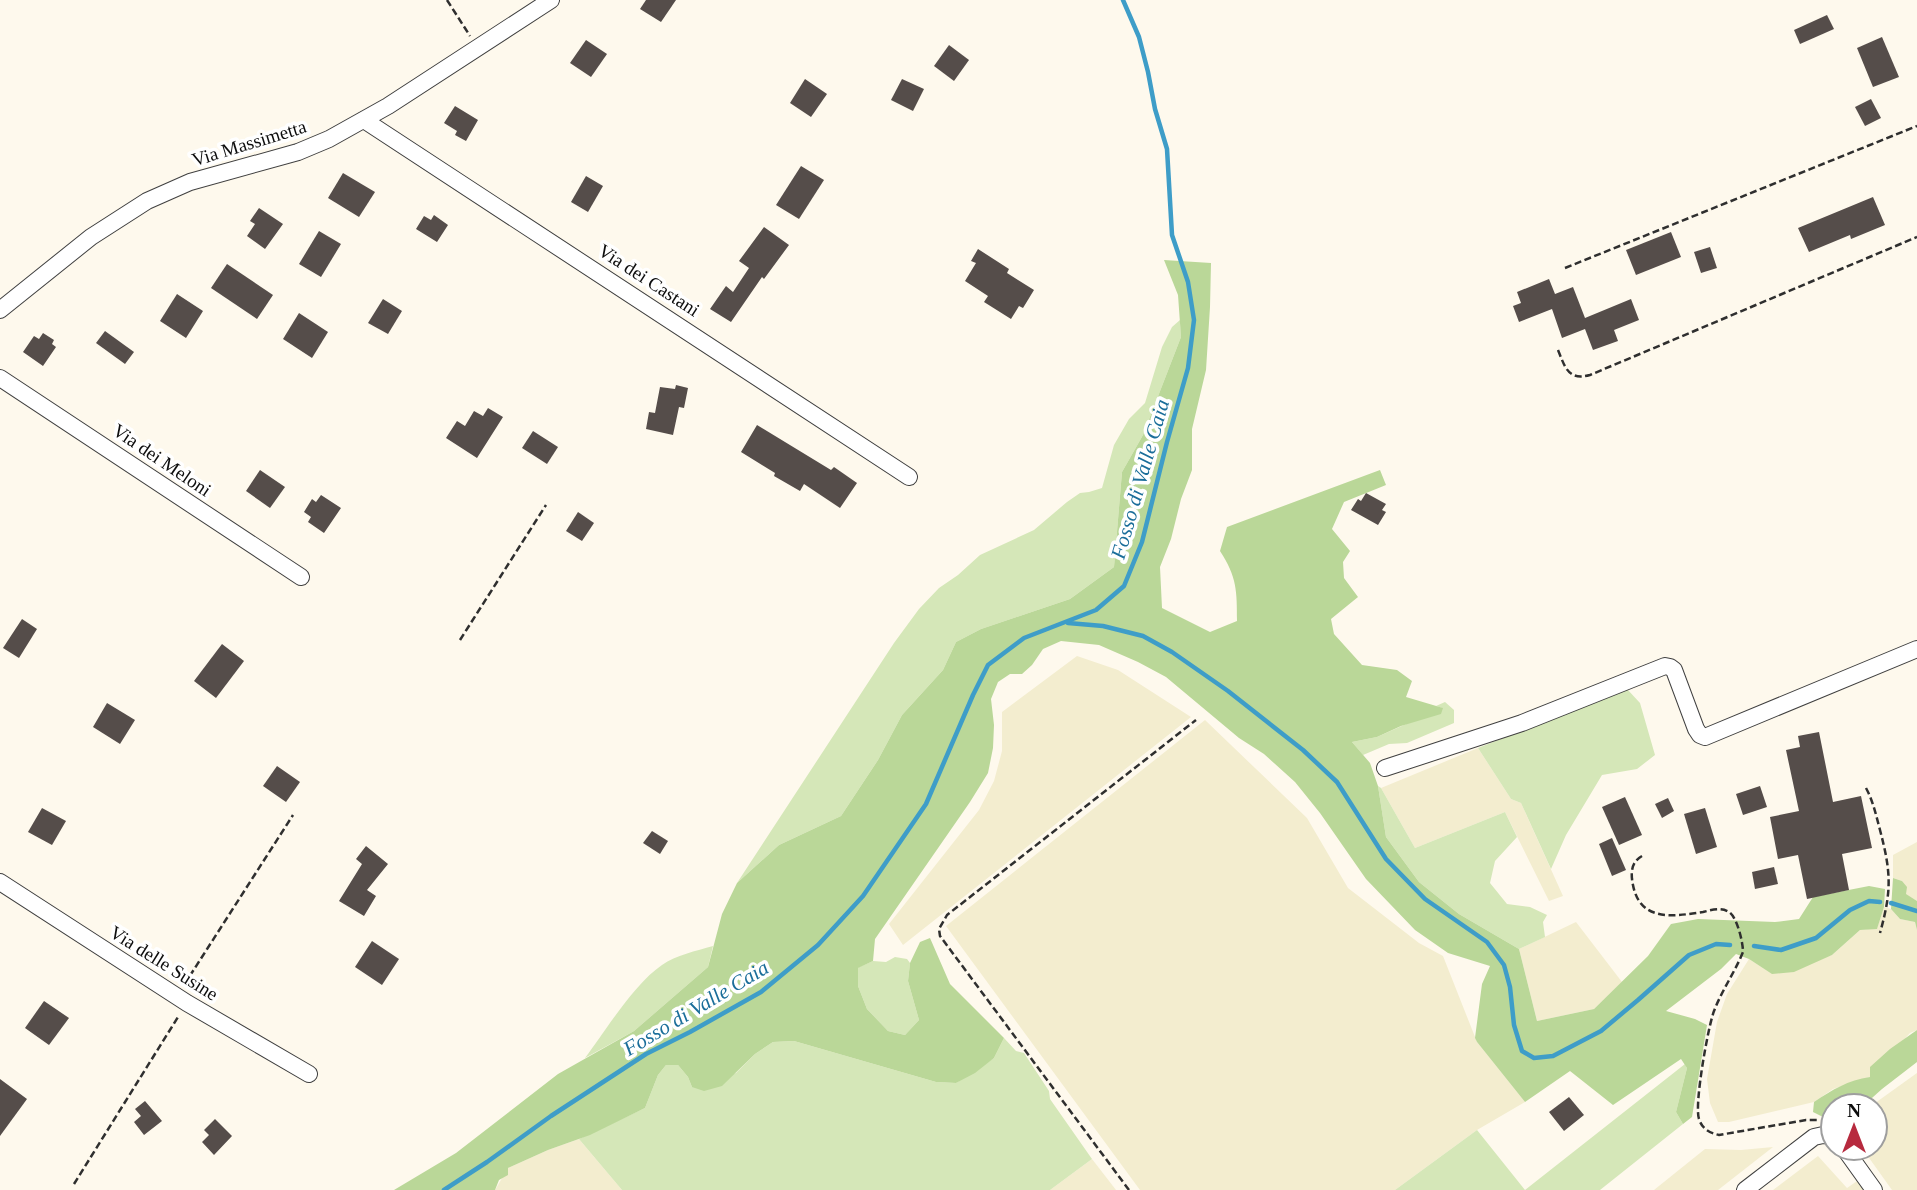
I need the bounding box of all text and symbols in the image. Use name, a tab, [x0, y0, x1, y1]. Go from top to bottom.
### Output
street label: Via Massimetta	[189, 115, 309, 170]
street label: Via dei Castani	[595, 240, 703, 320]
water label: Fosso di Valle Caia	[1105, 396, 1174, 563]
street label: Via dei Meloni	[109, 419, 215, 501]
street label: Via delle Susine	[106, 921, 222, 1005]
water label: Fosso di Valle Caia	[618, 955, 773, 1061]
north arrow	[1819, 1092, 1889, 1162]
text: N	[1847, 1100, 1861, 1121]

